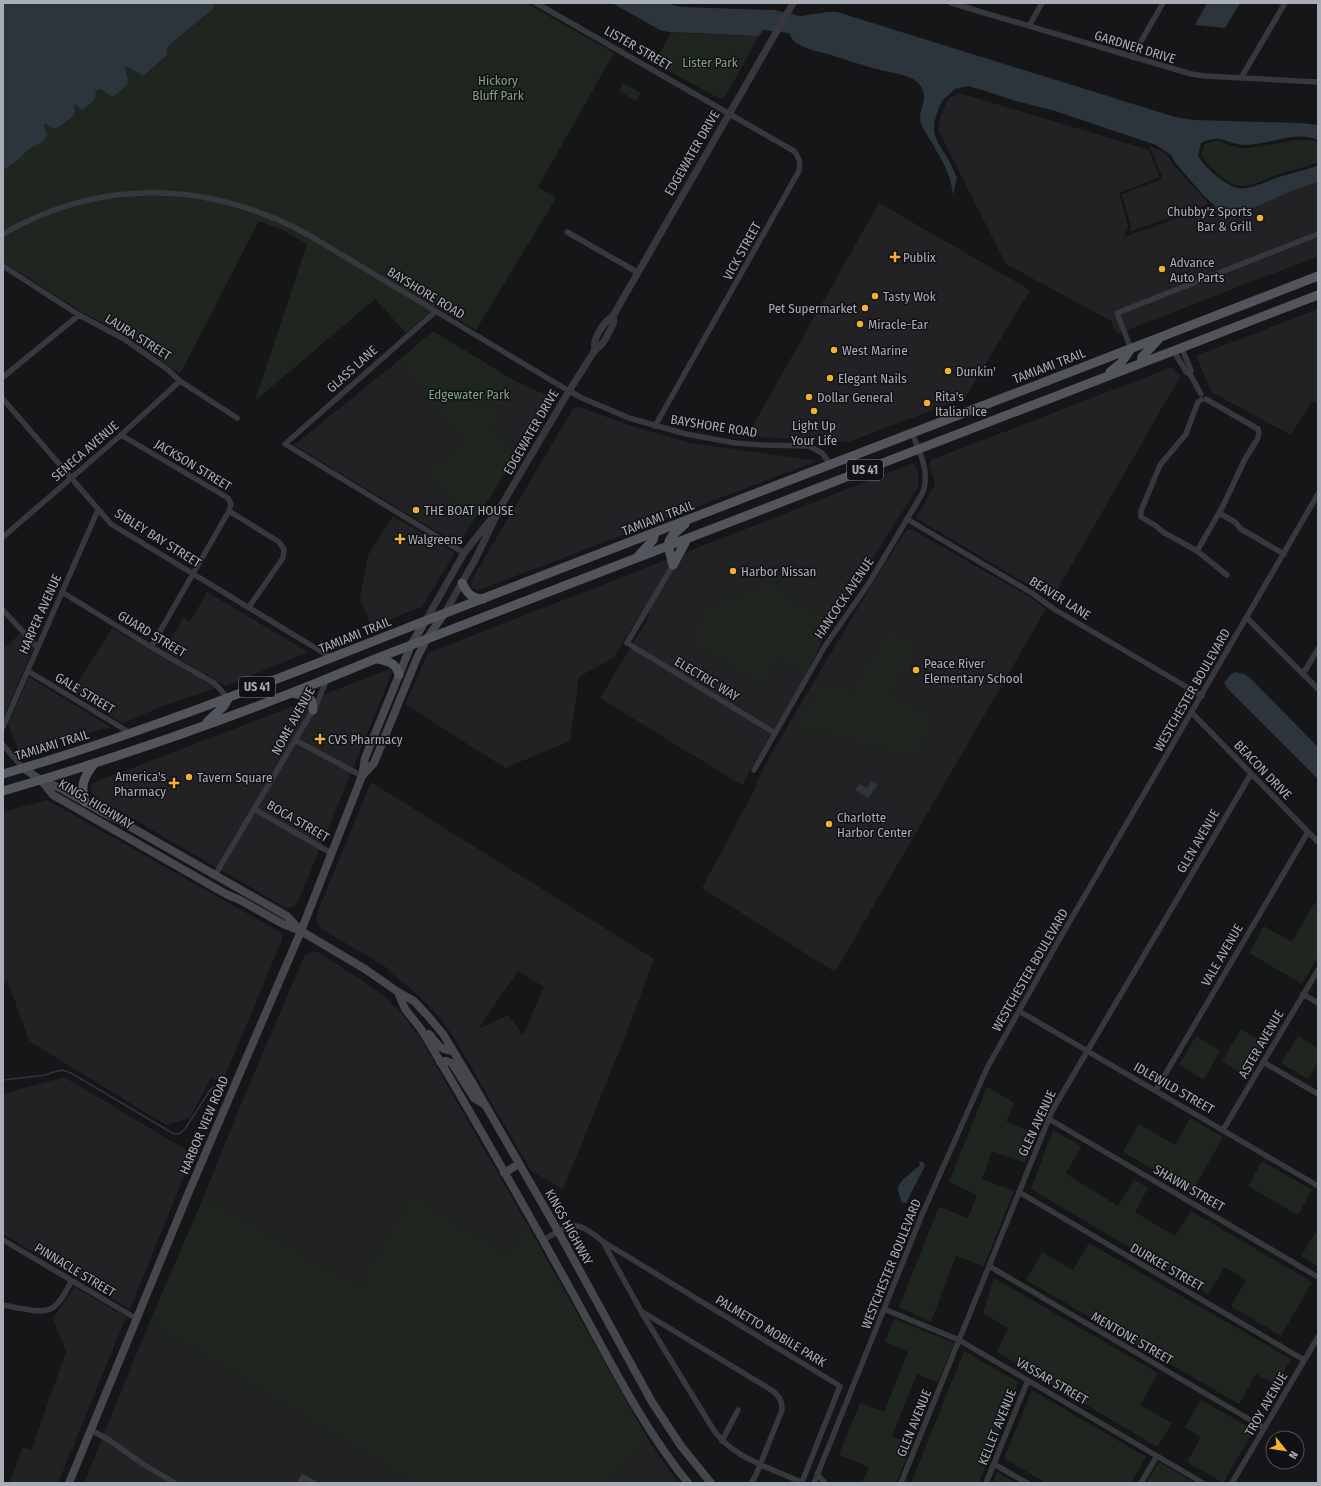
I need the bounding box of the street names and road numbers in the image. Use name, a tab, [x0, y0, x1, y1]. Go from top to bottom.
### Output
street label: LISTER STREET	[602, 23, 674, 73]
street label: GARDNER DRIVE	[1093, 28, 1177, 66]
street label: EDGEWATER DRIVE	[661, 108, 723, 198]
street label: VICK STREET	[720, 219, 764, 283]
street label: BAYSHORE ROAD	[385, 264, 467, 322]
street label: LAURA STREET	[102, 311, 174, 363]
street label: GLASS LANE	[324, 343, 380, 395]
street label: TAMIAMI TRAIL	[1011, 345, 1088, 387]
street label: EDGEWATER DRIVE	[500, 387, 562, 477]
street label: BAYSHORE ROAD	[670, 412, 758, 440]
street label: SENECA AVENUE	[48, 418, 122, 484]
street label: JACKSON STREET	[152, 436, 234, 494]
road number: US 41	[847, 460, 883, 480]
street label: TAMIAMI TRAIL	[620, 497, 697, 539]
street label: SIBLEY BAY STREET	[112, 506, 204, 570]
street label: HANCOCK AVENUE	[811, 555, 877, 641]
street label: HARPER AVENUE	[16, 572, 64, 656]
street label: BEAVER LANE	[1027, 573, 1093, 623]
street label: GUARD STREET	[115, 608, 189, 660]
street label: TAMIAMI TRAIL	[317, 614, 393, 656]
street label: WESTCHESTER BOULEVARD	[1151, 626, 1233, 754]
street label: ELECTRIC WAY	[672, 654, 743, 704]
street label: GALE STREET	[53, 669, 117, 717]
road number: US 41	[239, 677, 275, 697]
street label: NOME AVENUE	[268, 684, 318, 758]
street label: TAMIAMI TRAIL	[13, 727, 91, 763]
street label: BEACON DRIVE	[1231, 737, 1295, 803]
street label: KINGS HIGHWAY	[56, 776, 136, 832]
street label: BOCA STREET	[264, 797, 332, 845]
street label: GLEN AVENUE	[1174, 806, 1222, 876]
street label: WESTCHESTER BOULEVARD	[989, 906, 1071, 1034]
street label: VALE AVENUE	[1198, 921, 1246, 989]
street label: ASTER AVENUE	[1235, 1007, 1287, 1081]
street label: IDLEWILD STREET	[1131, 1059, 1217, 1117]
street label: HARBOR VIEW ROAD	[176, 1073, 232, 1177]
street label: GLEN AVENUE	[1015, 1088, 1059, 1158]
street label: SHAWN STREET	[1151, 1162, 1227, 1214]
street label: KINGS HIGHWAY	[542, 1187, 596, 1268]
street label: WESTCHESTER BOULEVARD	[858, 1197, 924, 1331]
street label: PINNACLE STREET	[32, 1240, 118, 1300]
street label: DURKEE STREET	[1128, 1240, 1206, 1294]
street label: PALMETTO MOBILE PARK	[713, 1292, 829, 1370]
street label: MENTONE STREET	[1089, 1309, 1175, 1367]
street label: VASSAR STREET	[1013, 1354, 1091, 1408]
street label: TROY AVENUE	[1242, 1369, 1290, 1439]
street label: GLEN AVENUE	[894, 1387, 934, 1459]
street label: KELLET AVENUE	[975, 1387, 1019, 1467]

